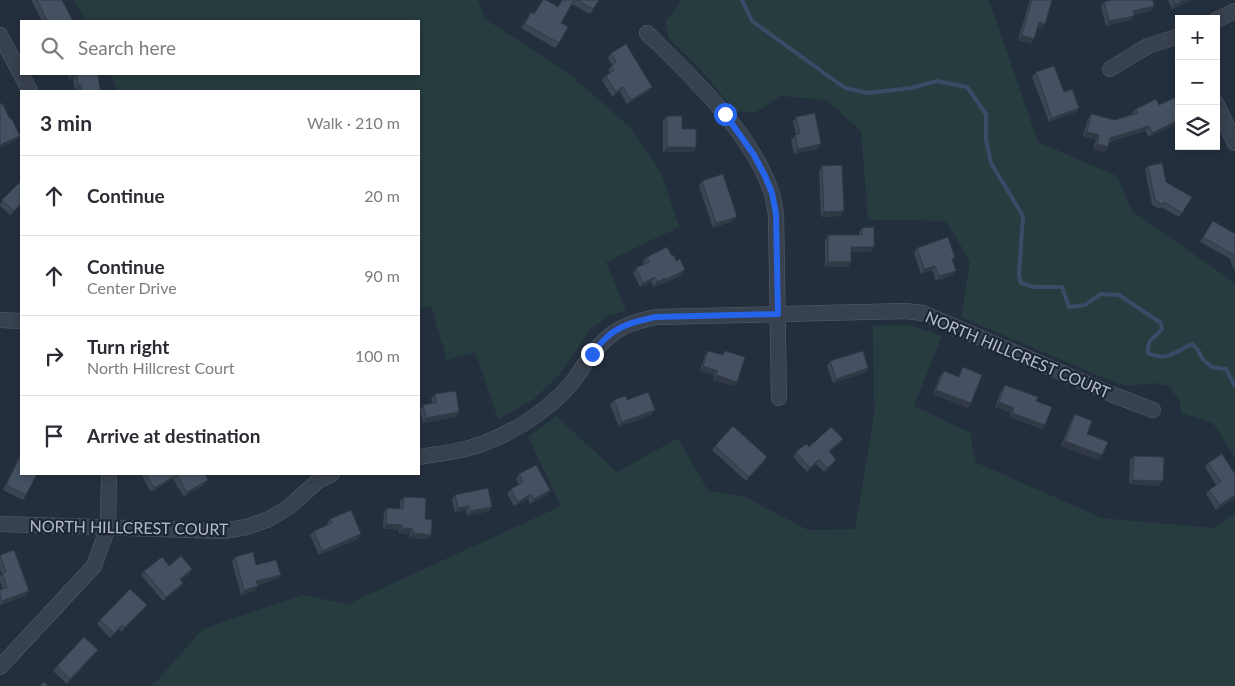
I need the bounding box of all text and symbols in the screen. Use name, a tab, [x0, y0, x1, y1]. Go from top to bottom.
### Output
map controls	[1175, 15, 1220, 150]
button: +	[1175, 15, 1220, 60]
search box	[20, 20, 420, 75]
icon: search	[38, 34, 66, 62]
text: Search here	[78, 36, 176, 59]
button: −	[1175, 60, 1220, 105]
route start	[714, 103, 737, 126]
button: layers	[1175, 105, 1220, 150]
text: 3 min	[40, 110, 92, 135]
text: Walk · 210 m	[307, 113, 400, 132]
icon: ahead	[40, 182, 68, 210]
text: Continue	[87, 184, 165, 207]
text: 20 m	[364, 186, 400, 205]
text: Continue	[87, 255, 165, 278]
icon: ahead	[40, 262, 68, 290]
text: 90 m	[364, 266, 400, 285]
text: Center Drive	[87, 278, 177, 297]
street label: NORTH HILLCREST COURT	[923, 306, 1114, 402]
text: Turn right	[87, 335, 169, 358]
icon: right	[40, 342, 68, 370]
route end	[581, 343, 604, 366]
text: 100 m	[355, 346, 400, 365]
text: North Hillcrest Court	[87, 358, 235, 377]
icon: arrive	[40, 422, 68, 450]
text: Arrive at destination	[87, 424, 260, 447]
street label: NORTH HILLCREST COURT	[29, 516, 229, 538]

